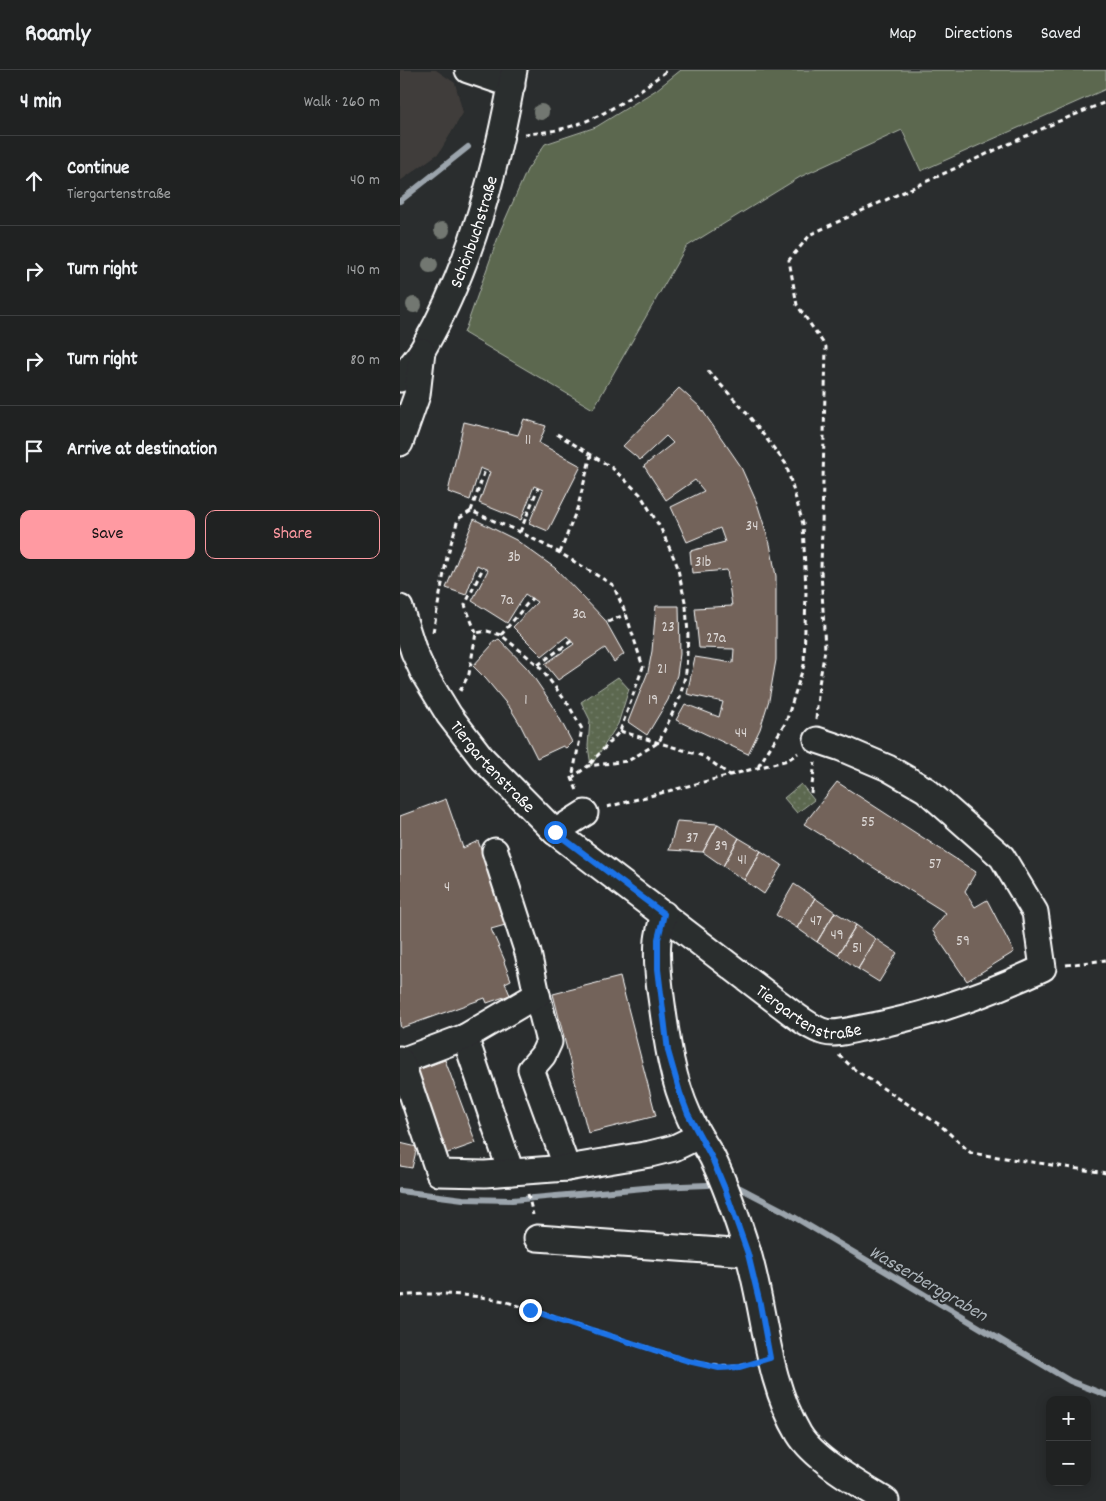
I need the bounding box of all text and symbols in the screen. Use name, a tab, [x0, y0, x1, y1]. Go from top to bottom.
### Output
text: Roamly	[25, 18, 91, 52]
text: Map	[889, 22, 916, 47]
text: Directions	[944, 22, 1013, 47]
text: Saved	[1041, 22, 1081, 47]
text: 4 min	[20, 88, 62, 118]
text: Walk · 260 m	[304, 91, 380, 114]
text: Continue	[67, 156, 129, 183]
icon: ahead	[20, 167, 48, 195]
text: 40 m	[350, 169, 380, 192]
street label: Schönbuchstraße	[445, 173, 506, 292]
text: Tiergartenstraße	[67, 183, 171, 206]
icon: right	[20, 257, 48, 285]
text: Turn right	[67, 257, 138, 284]
text: 140 m	[346, 259, 380, 282]
icon: right	[20, 347, 48, 375]
text: Turn right	[67, 347, 138, 374]
text: 80 m	[350, 349, 380, 372]
house number: 11	[525, 430, 531, 452]
icon: arrive	[20, 437, 48, 465]
text: Arrive at destination	[67, 437, 217, 464]
button: Save	[20, 510, 195, 559]
button: Share	[205, 510, 380, 559]
house number: 34	[746, 516, 758, 538]
house number: 3b	[507, 547, 521, 569]
house number: 31b	[695, 552, 711, 574]
house number: 7a	[501, 590, 514, 612]
house number: 3a	[572, 604, 587, 626]
house number: 23	[661, 617, 675, 639]
house number: 27a	[706, 628, 727, 650]
house number: 21	[657, 659, 667, 681]
house number: 1	[524, 690, 528, 712]
house number: 19	[648, 690, 658, 712]
street label: Tiergartenstraße	[443, 716, 540, 820]
house number: 44	[735, 723, 747, 745]
house number: 55	[861, 812, 875, 834]
route start	[544, 821, 567, 844]
house number: 37	[686, 828, 698, 850]
house number: 39	[714, 836, 728, 858]
house number: 41	[737, 850, 747, 872]
house number: 57	[929, 854, 942, 876]
house number: 4	[444, 877, 450, 899]
house number: 47	[810, 911, 822, 933]
house number: 49	[830, 925, 844, 947]
house number: 59	[956, 931, 970, 953]
house number: 51	[852, 938, 862, 960]
street label: Tiergartenstraße	[749, 980, 864, 1048]
water label: Wasserberggraben	[863, 1240, 993, 1331]
route end	[519, 1299, 542, 1322]
map controls	[1046, 1396, 1091, 1486]
button: +	[1046, 1396, 1091, 1441]
button: −	[1046, 1441, 1091, 1486]

